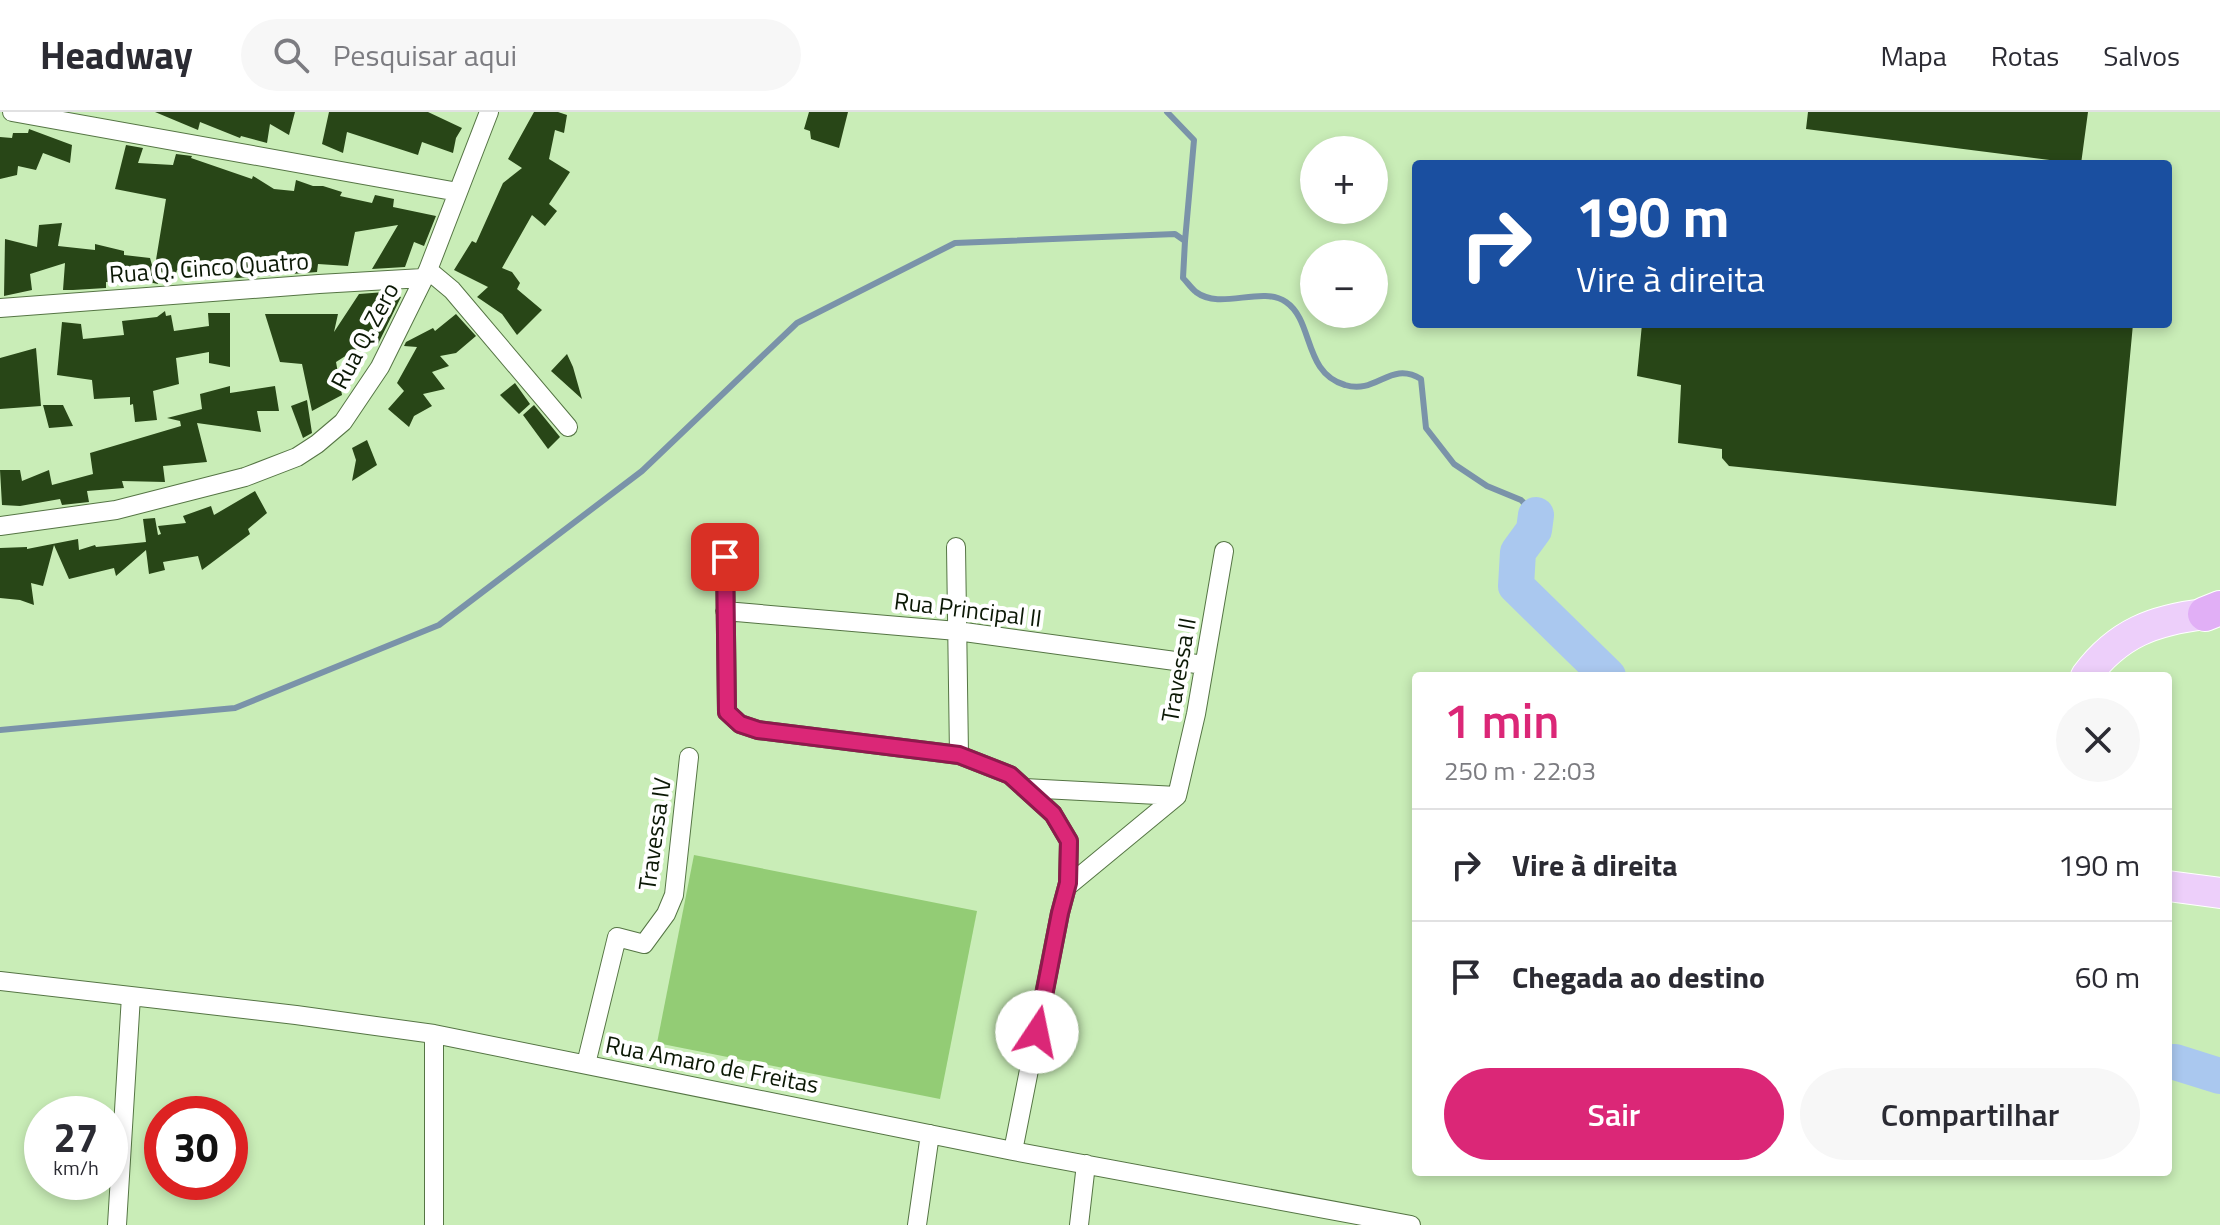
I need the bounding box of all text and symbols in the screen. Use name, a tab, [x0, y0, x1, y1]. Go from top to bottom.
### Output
search box	[241, 19, 801, 91]
text: Headway	[40, 26, 193, 84]
text: Pesquisar aqui	[333, 32, 517, 78]
icon: search	[269, 33, 313, 77]
text: Mapa	[1880, 34, 1947, 77]
text: Rotas	[1991, 34, 2059, 77]
text: Salvos	[2103, 34, 2180, 77]
map controls	[1300, 136, 1388, 328]
button: +	[1300, 136, 1388, 224]
text: 190 m	[1576, 174, 1729, 259]
icon: right	[1444, 192, 1548, 296]
button: −	[1300, 240, 1388, 328]
street label: Rua Q. Cinco Quatro	[108, 242, 310, 292]
text: Vire à direita	[1576, 251, 1765, 306]
street label: Rua Q. Zero	[321, 276, 407, 395]
pin	[691, 523, 759, 591]
icon: arrive	[703, 535, 747, 579]
street label: Rua Principal II	[892, 582, 1044, 636]
street label: Travessa II	[1151, 615, 1205, 725]
text: 1 min	[1444, 684, 1559, 757]
button: close	[2056, 698, 2140, 782]
text: 250 m · 22:03	[1444, 751, 1596, 790]
street label: Travessa IV	[628, 775, 680, 893]
text: Vire à direita	[1512, 842, 1677, 888]
text: 190 m	[2058, 842, 2140, 888]
icon: right	[1444, 843, 1488, 887]
text: Chegada ao destino	[1512, 954, 1765, 1000]
text: 60 m	[2075, 954, 2140, 1000]
icon: arrive	[1444, 955, 1488, 999]
position arrow	[995, 990, 1079, 1074]
street label: Rua Amaro de Freitas	[603, 1026, 822, 1102]
button: Sair	[1444, 1068, 1784, 1160]
button: Compartilhar	[1800, 1068, 2140, 1160]
speed limit sign: 30	[144, 1096, 248, 1200]
text: 27	[54, 1107, 98, 1168]
text: km/h	[53, 1152, 99, 1183]

